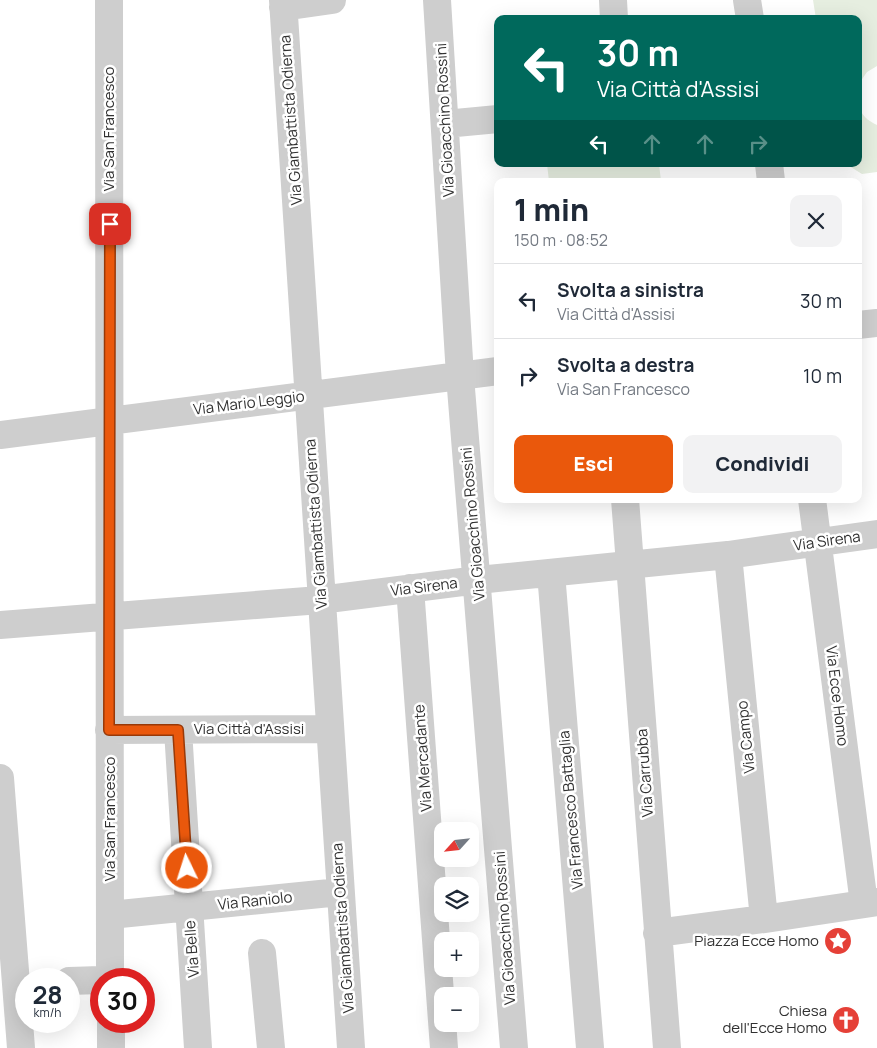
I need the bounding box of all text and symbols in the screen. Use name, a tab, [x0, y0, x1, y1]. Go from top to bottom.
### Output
text: 30 m	[597, 29, 679, 77]
street label: Via Giambattista Odierna	[274, 34, 307, 206]
icon: left	[514, 35, 579, 100]
street label: Via Gioacchino Rossini	[430, 42, 459, 198]
street label: Via San Francesco	[98, 67, 119, 191]
text: Via Città d'Assisi	[597, 74, 759, 104]
icon: left	[585, 130, 613, 158]
icon: ahead	[638, 130, 666, 158]
icon: ahead	[691, 130, 719, 158]
icon: right	[744, 130, 772, 158]
text: 1 min	[514, 189, 589, 230]
button: close	[790, 195, 842, 247]
pin	[89, 203, 131, 245]
icon: arrive	[96, 210, 124, 238]
text: 150 m · 08:52	[514, 229, 608, 251]
text: Svolta a sinistra	[557, 277, 704, 303]
icon: left	[514, 287, 542, 315]
text: 30 m	[800, 288, 842, 314]
text: Via Città d'Assisi	[557, 303, 675, 325]
text: Svolta a destra	[557, 352, 694, 378]
icon: right	[514, 362, 542, 390]
text: 10 m	[803, 363, 842, 389]
text: Via San Francesco	[557, 378, 690, 400]
street label: Via Mario Leggio	[192, 385, 306, 420]
button: Esci	[514, 435, 673, 493]
button: Condividi	[683, 435, 842, 493]
street label: Via Giambattista Odierna	[299, 438, 332, 610]
street label: Via Gioacchino Rossini	[455, 446, 490, 602]
street label: Via Sirena	[792, 525, 862, 556]
street label: Via Sirena	[389, 572, 459, 601]
street label: Via Ecce Homo	[821, 645, 854, 747]
street label: Via Campo	[731, 699, 760, 775]
street label: Via Mercadante	[408, 704, 437, 812]
street label: Via Città d'Assisi	[194, 718, 304, 739]
street label: Via Carrubba	[631, 728, 658, 818]
street label: Via Francesco Battaglia	[553, 730, 588, 890]
street label: Via San Francesco	[99, 757, 120, 881]
north arrow	[434, 822, 479, 868]
map controls	[434, 822, 479, 1032]
position arrow	[160, 841, 212, 893]
street label: Via Giambattista Odierna	[326, 842, 359, 1014]
street label: Via Gioacchino Rossini	[489, 850, 520, 1006]
button: layers	[434, 877, 479, 922]
street label: Via Raniolo	[217, 886, 293, 915]
street label: Via Belle	[179, 919, 204, 978]
place icon: Piazza Ecce Homo	[823, 926, 853, 956]
place label: Piazza Ecce Homo	[694, 930, 819, 951]
button: +	[434, 932, 479, 977]
speed limit sign: 30	[90, 968, 155, 1033]
text: 28	[32, 977, 63, 1012]
button: −	[434, 987, 479, 1032]
place label: Chiesa dell'Ecce Homo	[722, 1000, 827, 1038]
text: km/h	[34, 1004, 61, 1021]
church icon: Chiesa dell'Ecce Homo	[831, 1005, 861, 1035]

